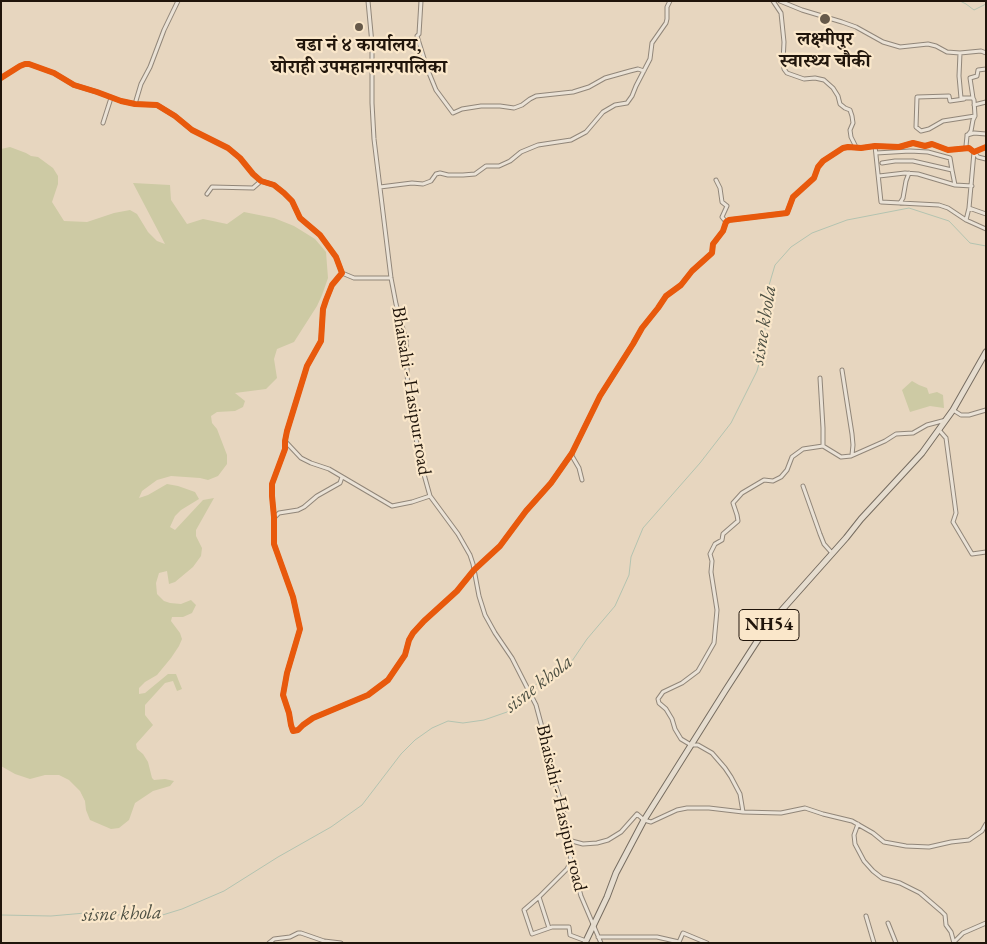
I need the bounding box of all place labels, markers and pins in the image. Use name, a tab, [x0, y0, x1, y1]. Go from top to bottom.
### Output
marker: लक्ष्मीपुर स्वास्थ्य चौकी	[818, 12, 832, 26]
marker: वडा नं ४ कार्यालय, घोराही उपमहानगरपालिका	[353, 21, 365, 33]
place label: लक्ष्मीपुर स्वास्थ्य चौकी	[780, 29, 870, 73]
place label: वडा नं ४ कार्यालय, घोराही उपमहानगरपालिका	[271, 35, 447, 79]

